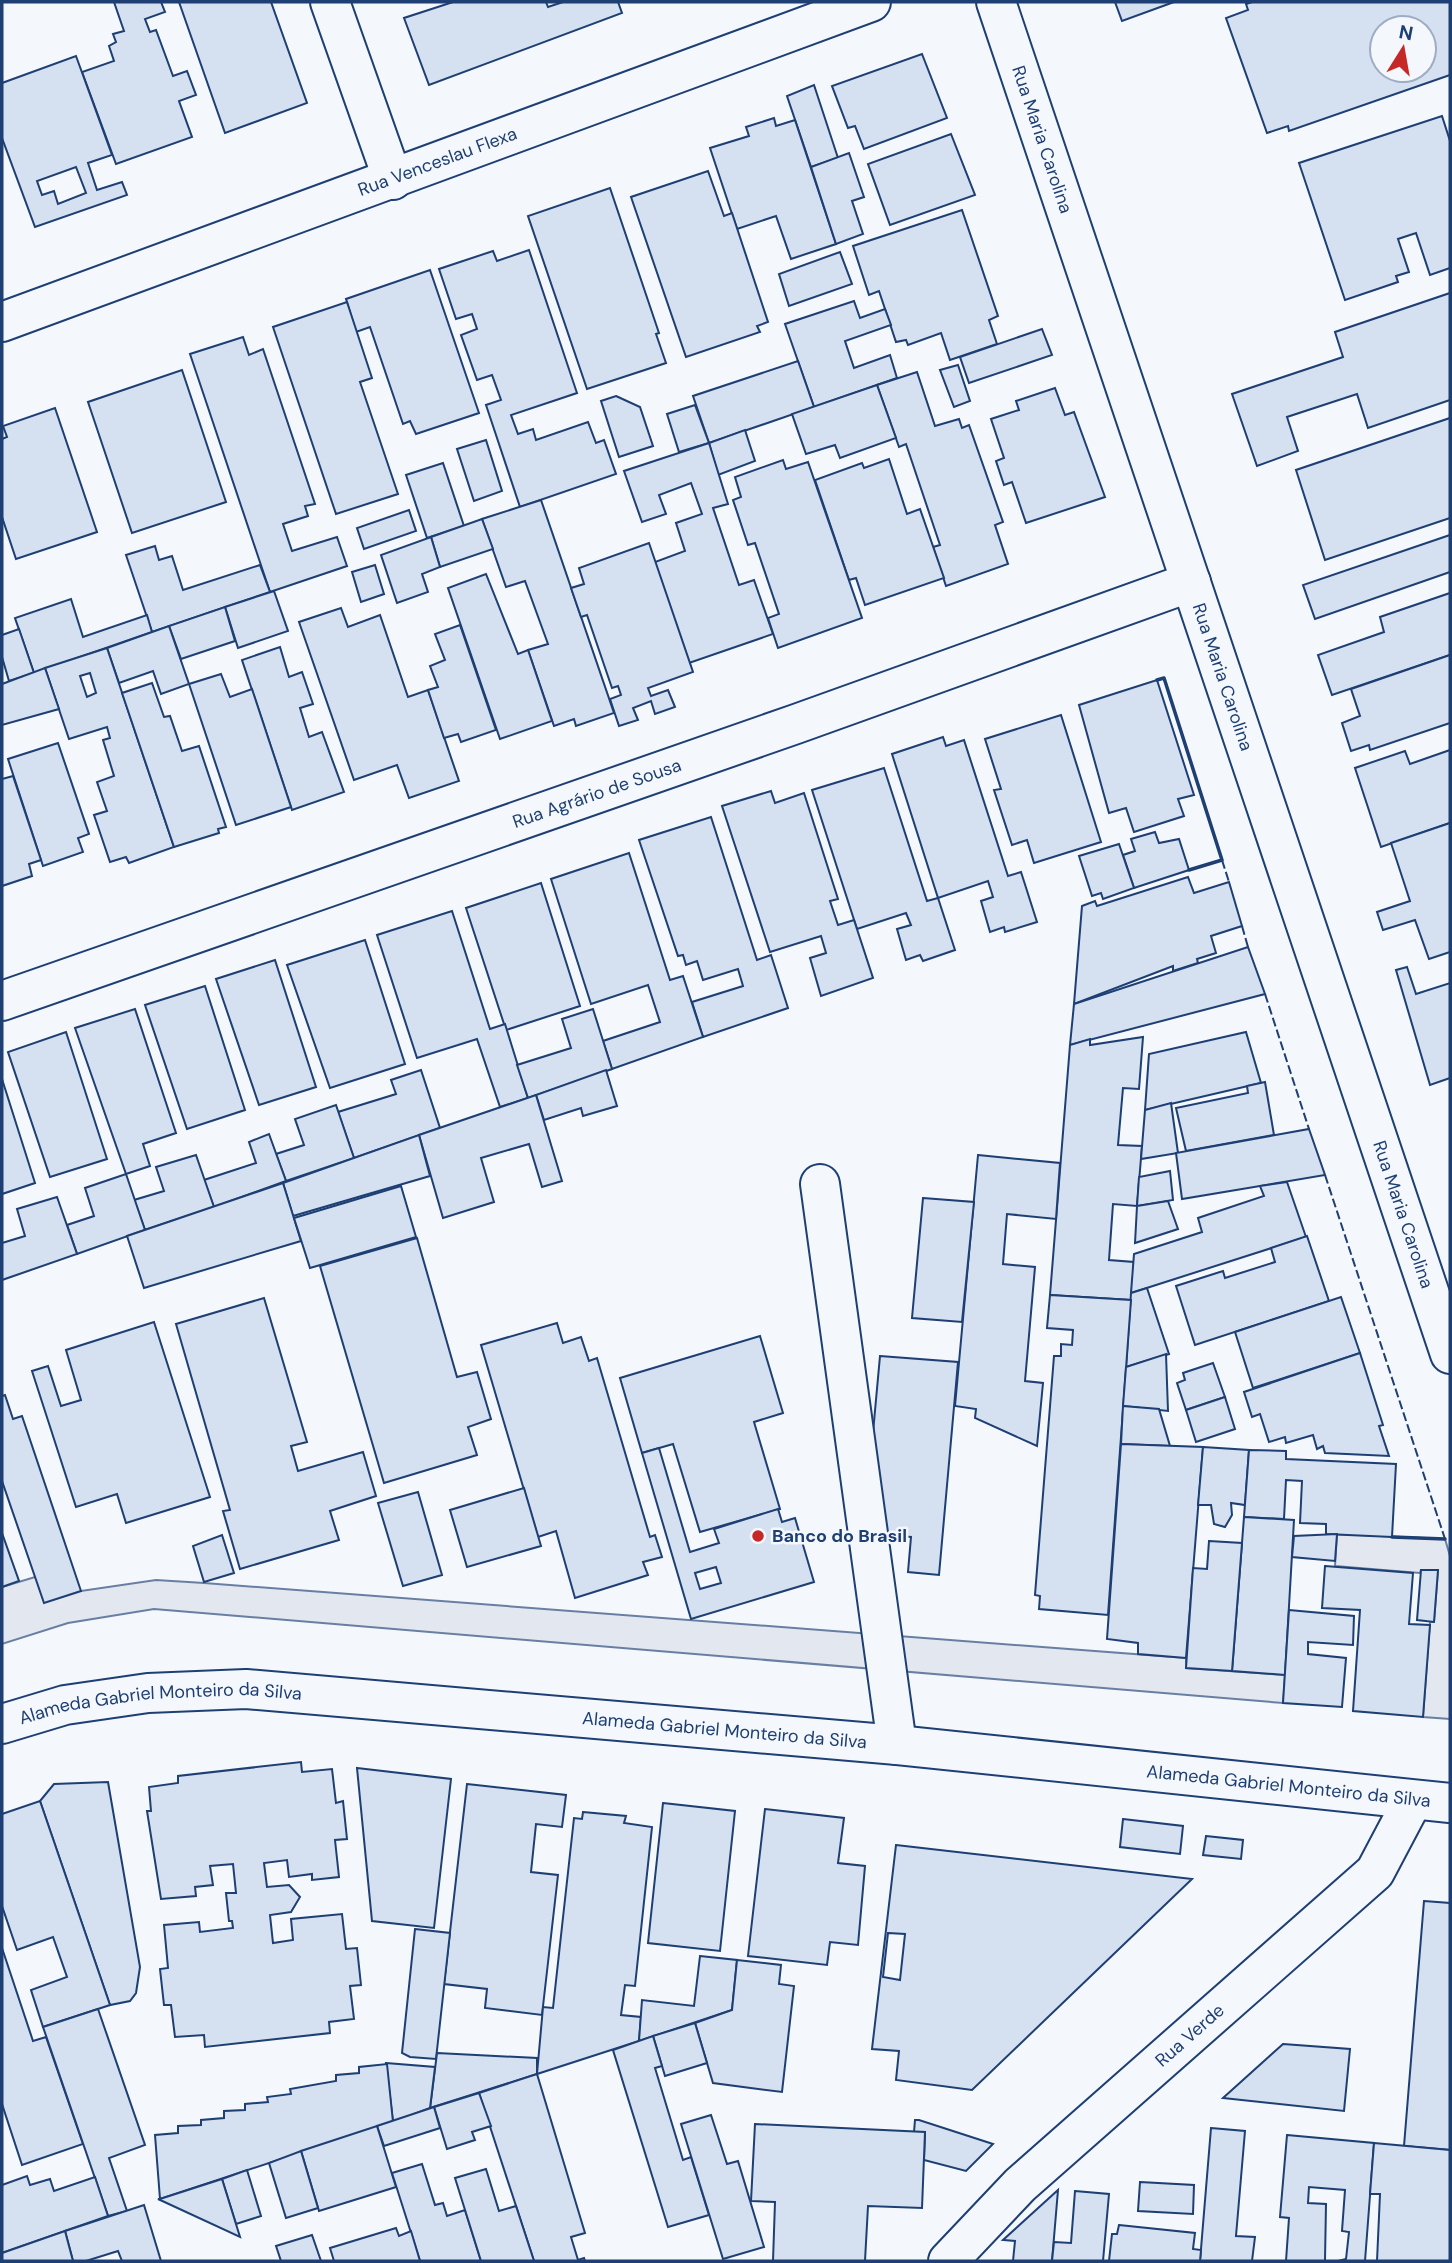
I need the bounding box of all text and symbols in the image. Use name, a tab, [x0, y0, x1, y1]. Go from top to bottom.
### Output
north arrow	[1368, 14, 1438, 84]
text: N	[1397, 19, 1415, 46]
street label: Rua Maria Carolina	[1006, 62, 1078, 216]
street label: Rua Venceslau Flexa	[355, 121, 520, 202]
street label: Rua Maria Carolina	[1187, 600, 1259, 754]
street label: Rua Agrário de Sousa	[509, 753, 684, 834]
street label: Rua Maria Carolina	[1367, 1137, 1439, 1291]
place label: Banco do Brasil	[772, 1524, 907, 1548]
marker: Banco do Brasil	[750, 1528, 766, 1544]
street label: Alameda Gabriel Monteiro da Silva	[16, 1677, 303, 1730]
street label: Alameda Gabriel Monteiro da Silva	[581, 1706, 868, 1754]
street label: Alameda Gabriel Monteiro da Silva	[1145, 1759, 1432, 1813]
street label: Rua Verde	[1150, 1998, 1229, 2072]

